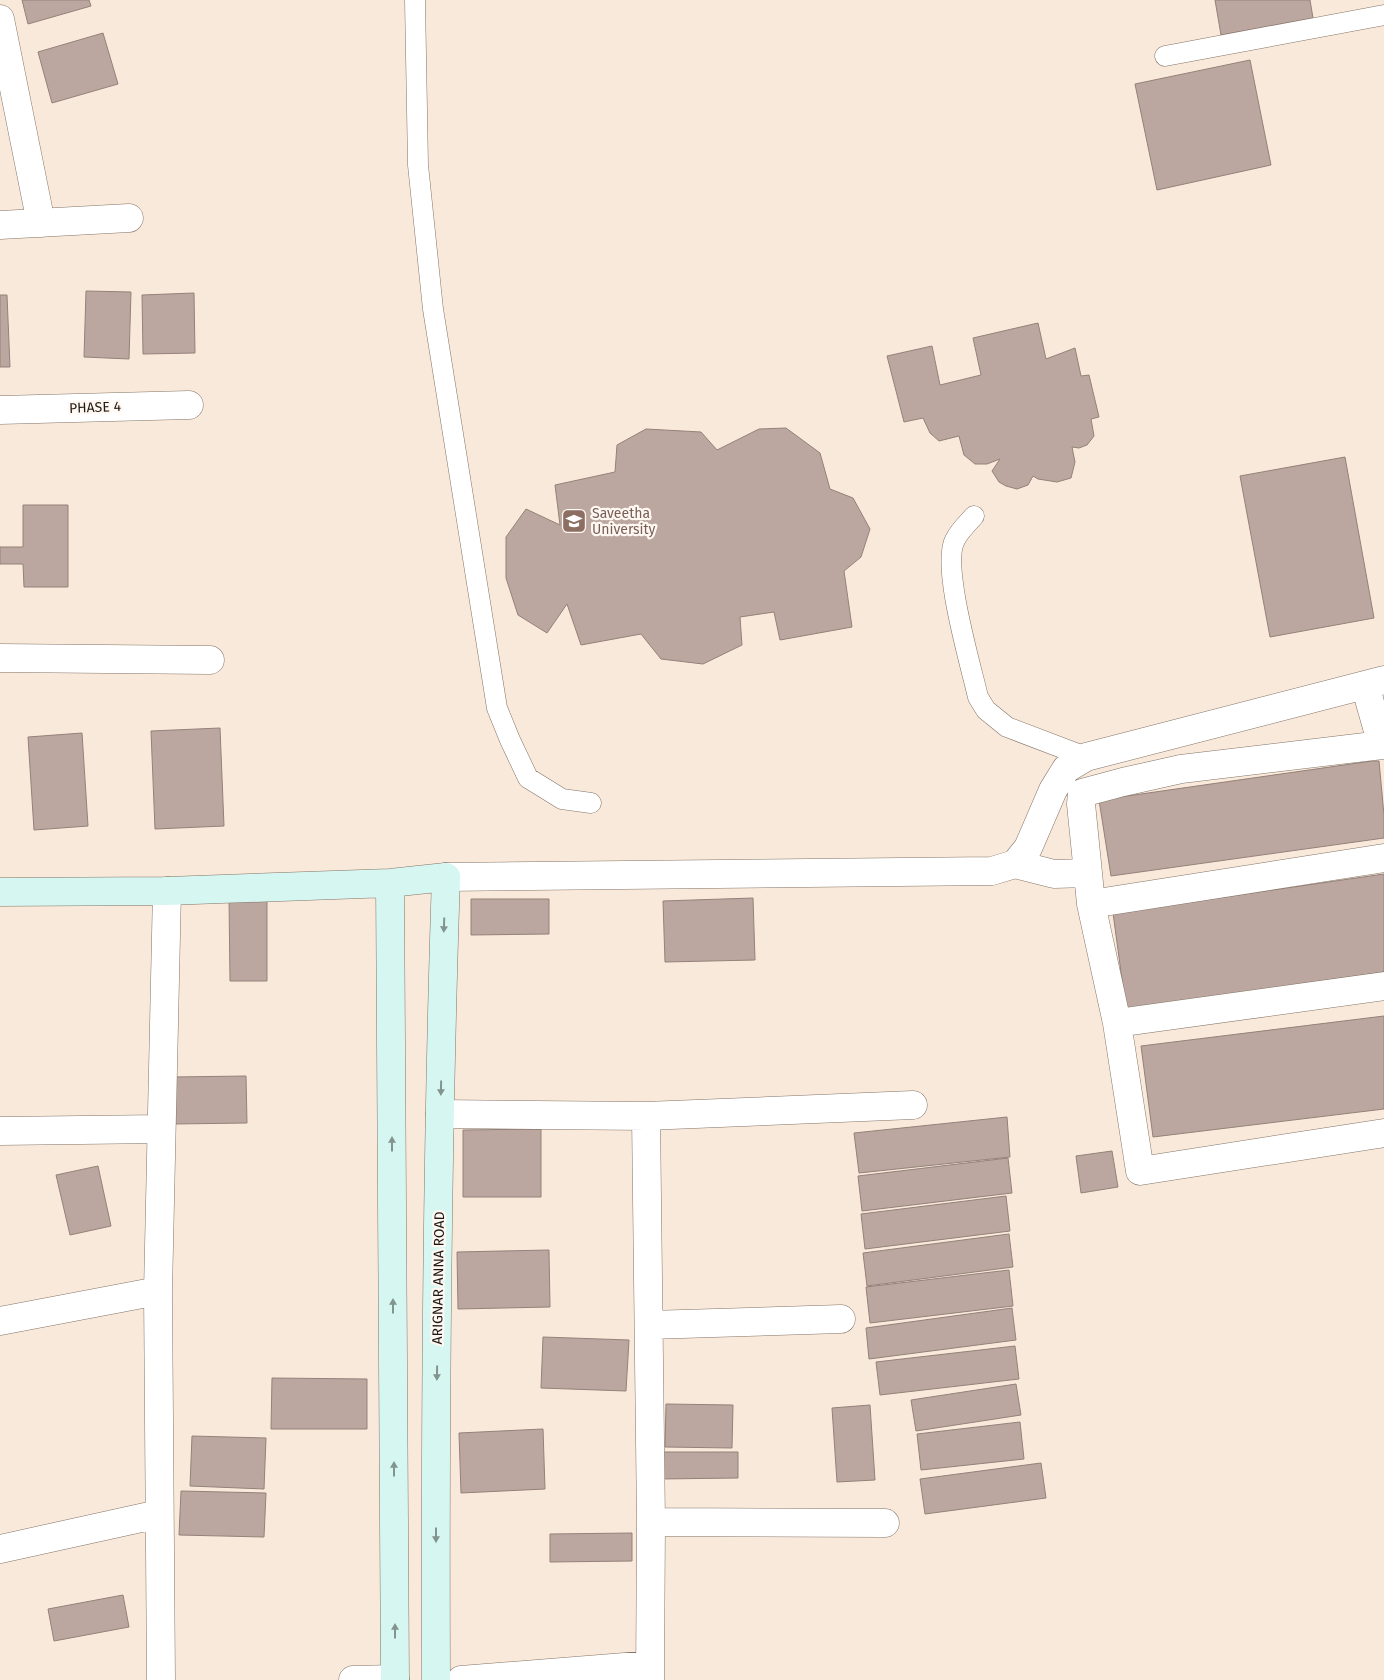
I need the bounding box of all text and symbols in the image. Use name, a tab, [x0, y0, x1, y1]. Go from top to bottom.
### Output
street label: PHASE 4	[69, 398, 122, 417]
place label: Saveetha University	[592, 505, 656, 538]
school or university icon: Saveetha University	[561, 508, 587, 534]
one-way arrow	[440, 918, 448, 934]
one-way arrow	[437, 1080, 445, 1096]
one-way arrow	[388, 1136, 396, 1152]
street label: ARIGNAR ANNA ROAD	[429, 1211, 448, 1345]
one-way arrow	[389, 1298, 397, 1314]
one-way arrow	[433, 1365, 441, 1381]
one-way arrow	[390, 1461, 398, 1477]
one-way arrow	[432, 1528, 440, 1544]
one-way arrow	[391, 1623, 399, 1639]

